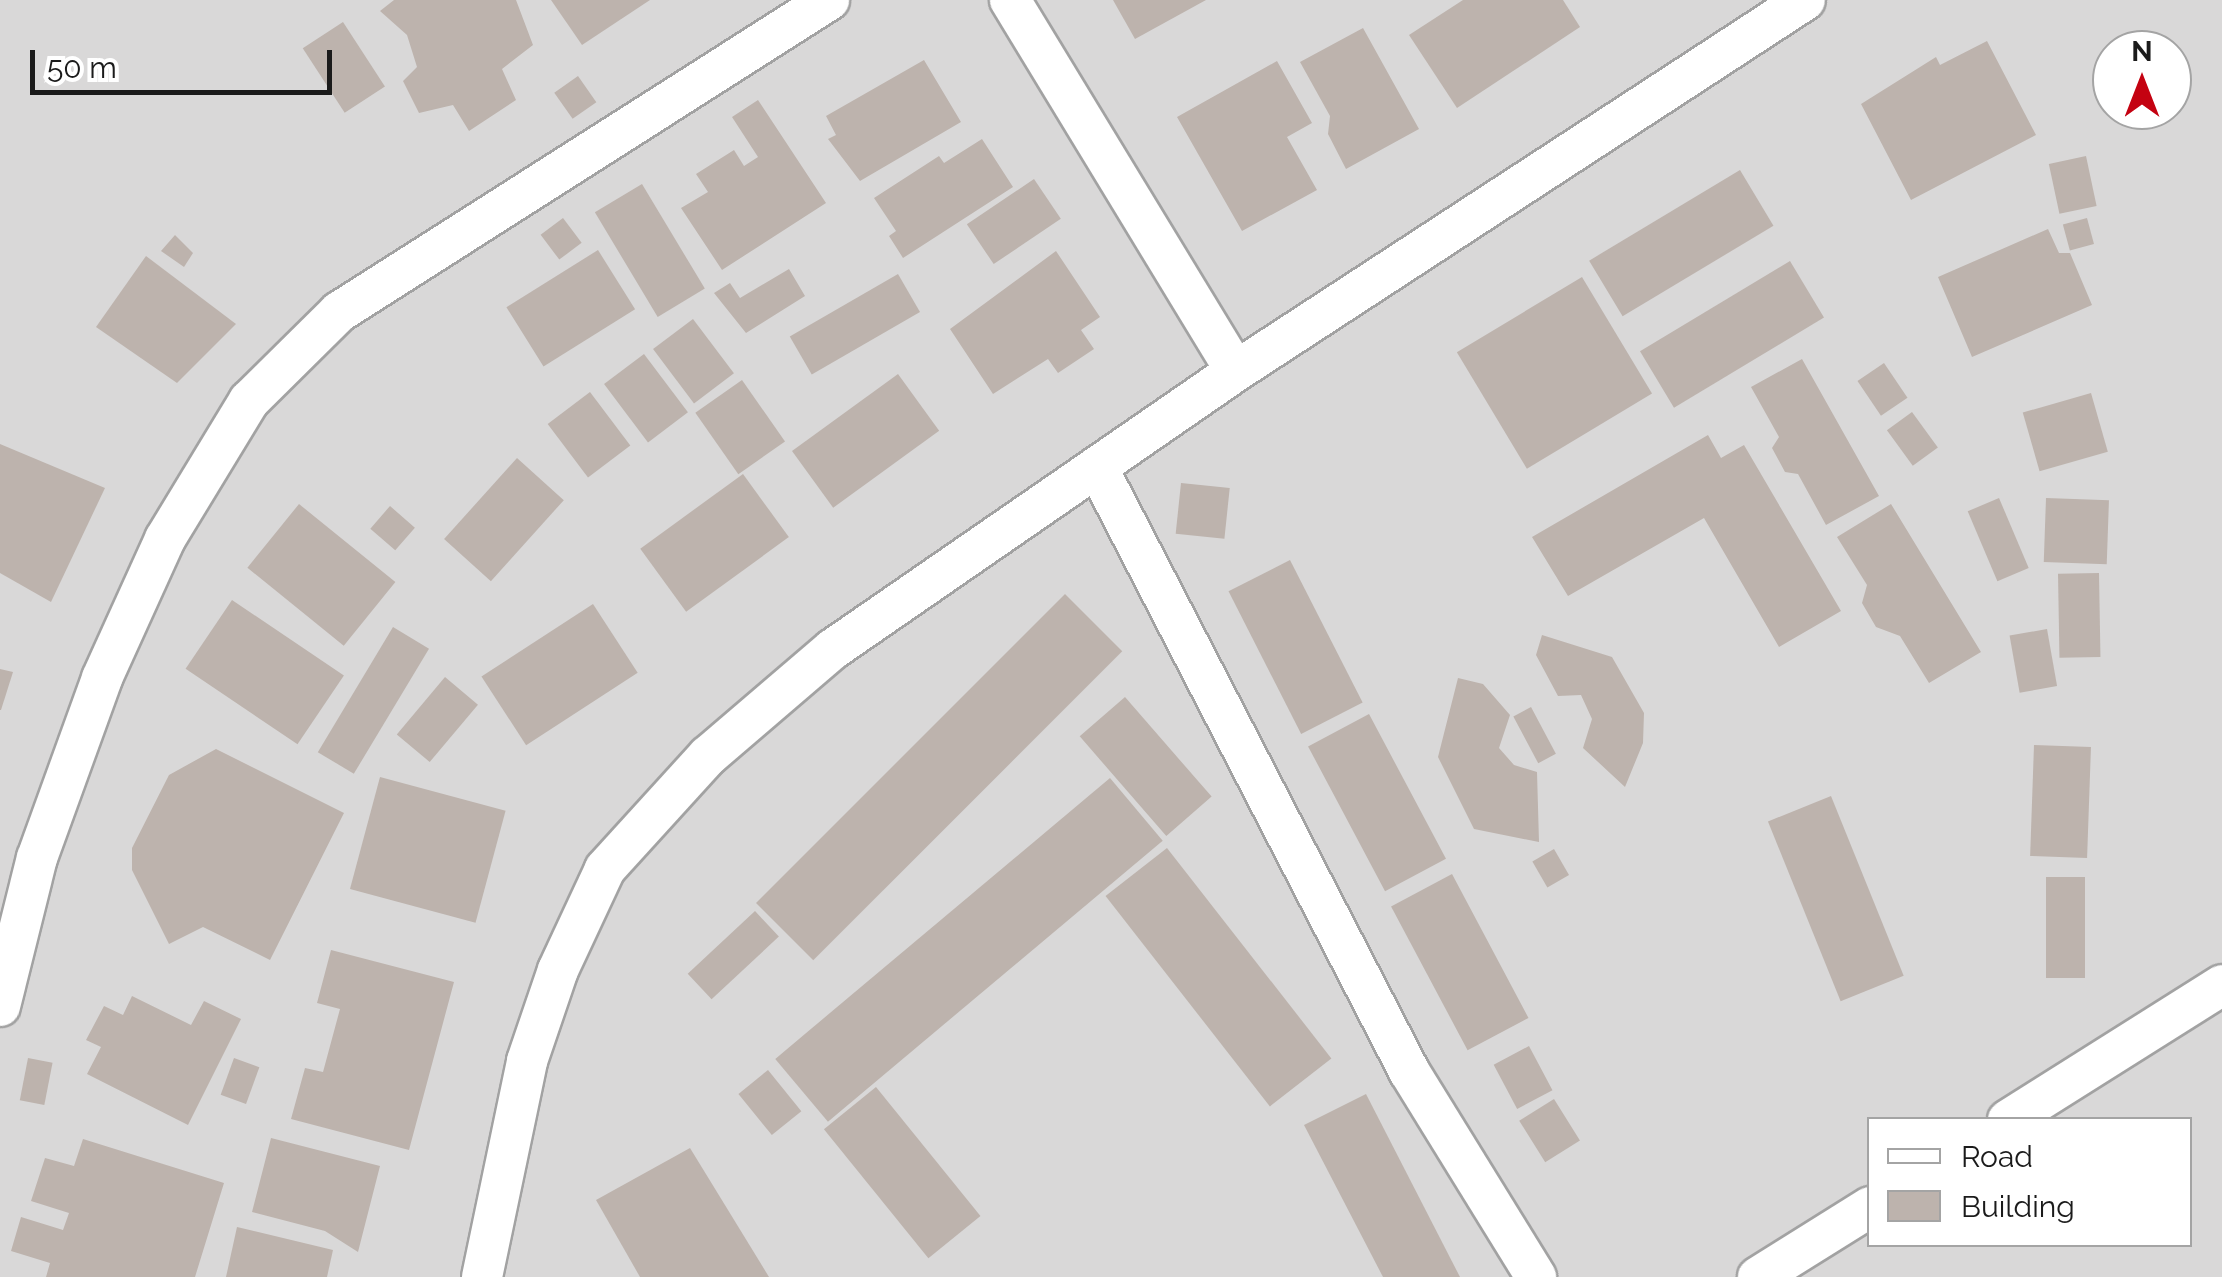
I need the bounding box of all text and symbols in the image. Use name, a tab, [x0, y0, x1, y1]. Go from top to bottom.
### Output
scale bar	[35, 30, 338, 92]
north arrow	[2092, 30, 2192, 130]
text: N	[2131, 35, 2153, 68]
text: 50 m	[47, 50, 117, 85]
legend	[1867, 1117, 2192, 1247]
text: Road	[1961, 1139, 2033, 1174]
text: Building	[1961, 1189, 2075, 1224]

